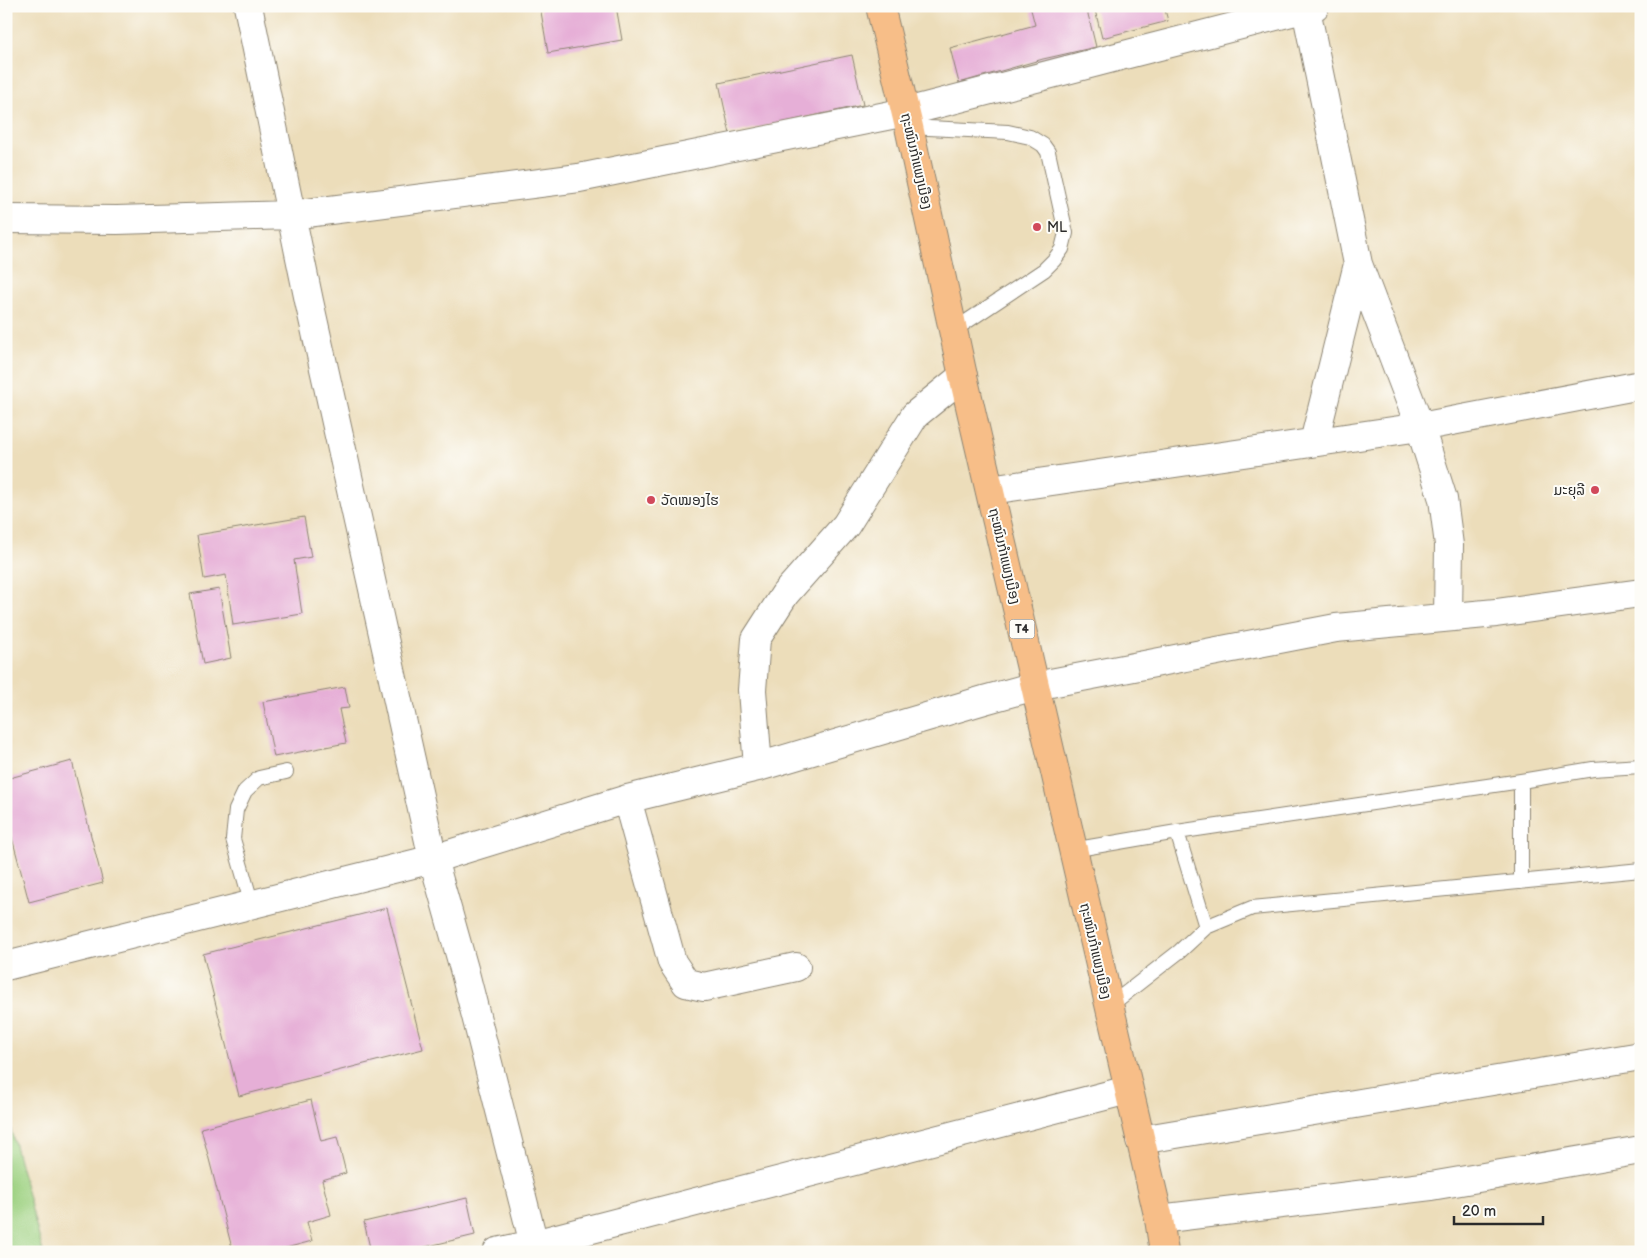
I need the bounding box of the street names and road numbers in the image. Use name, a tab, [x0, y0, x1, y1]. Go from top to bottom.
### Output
street label: ຖະໜົນກຳແພງເມືອງ	[897, 111, 936, 211]
street label: ຖະໜົນກຳແພງເມືອງ	[985, 506, 1024, 606]
road number: T4	[1010, 620, 1034, 638]
street label: ຖະໜົນກຳແພງເມືອງ	[1076, 901, 1115, 1001]

